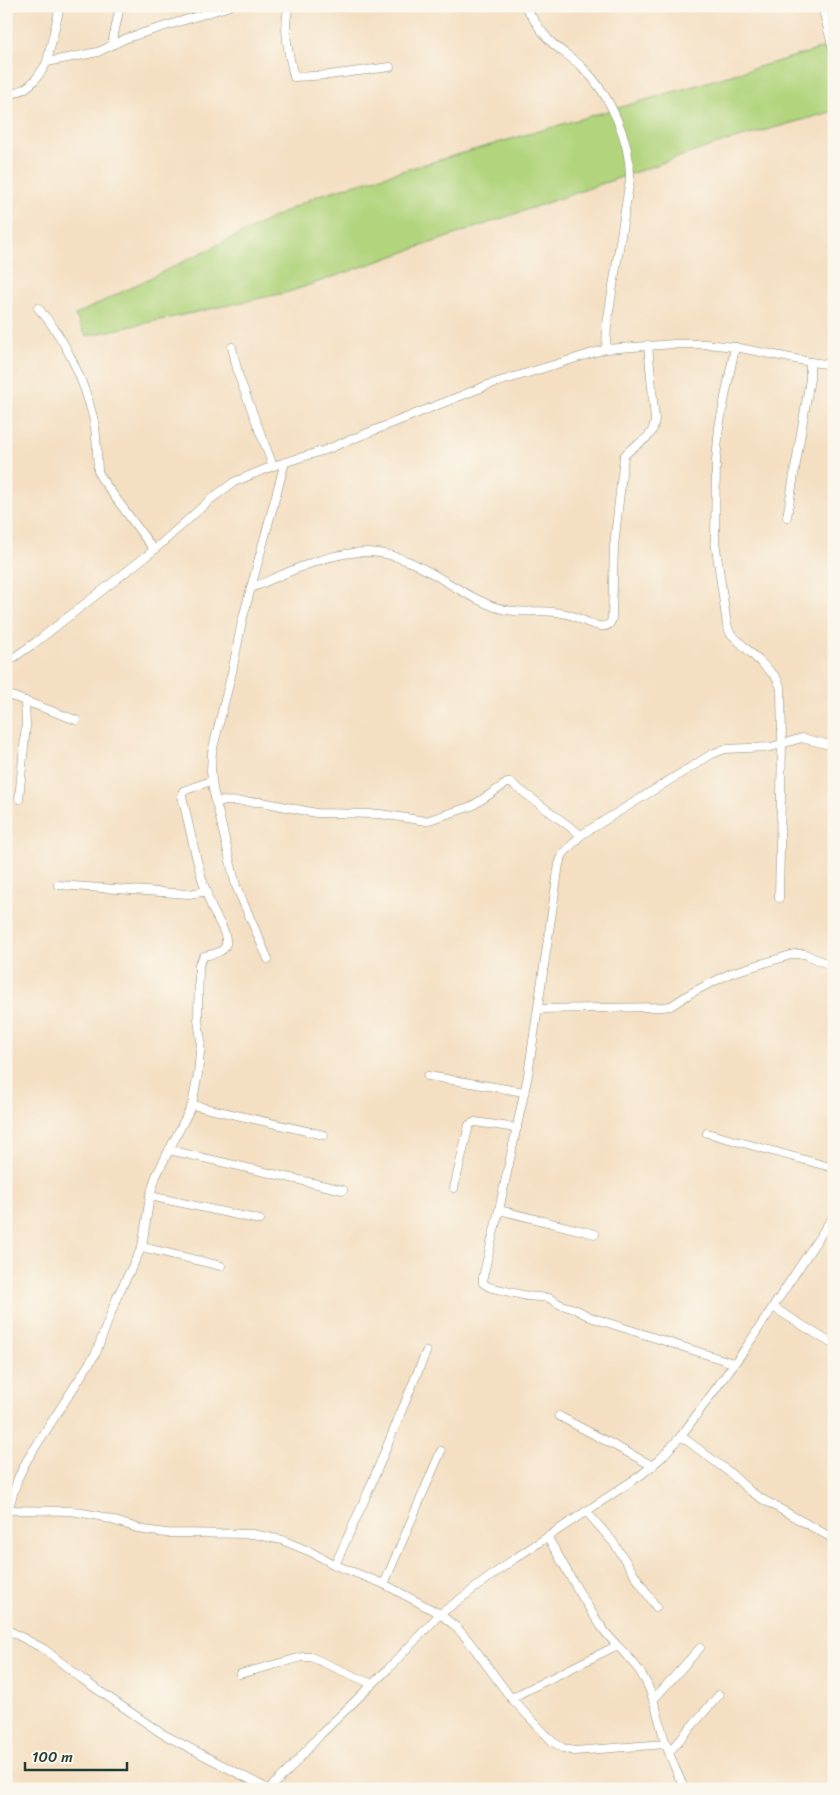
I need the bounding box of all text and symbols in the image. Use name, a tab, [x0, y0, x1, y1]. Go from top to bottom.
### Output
scale bar	[25, 1740, 128, 1772]
text: 100 m	[32, 1744, 73, 1770]

